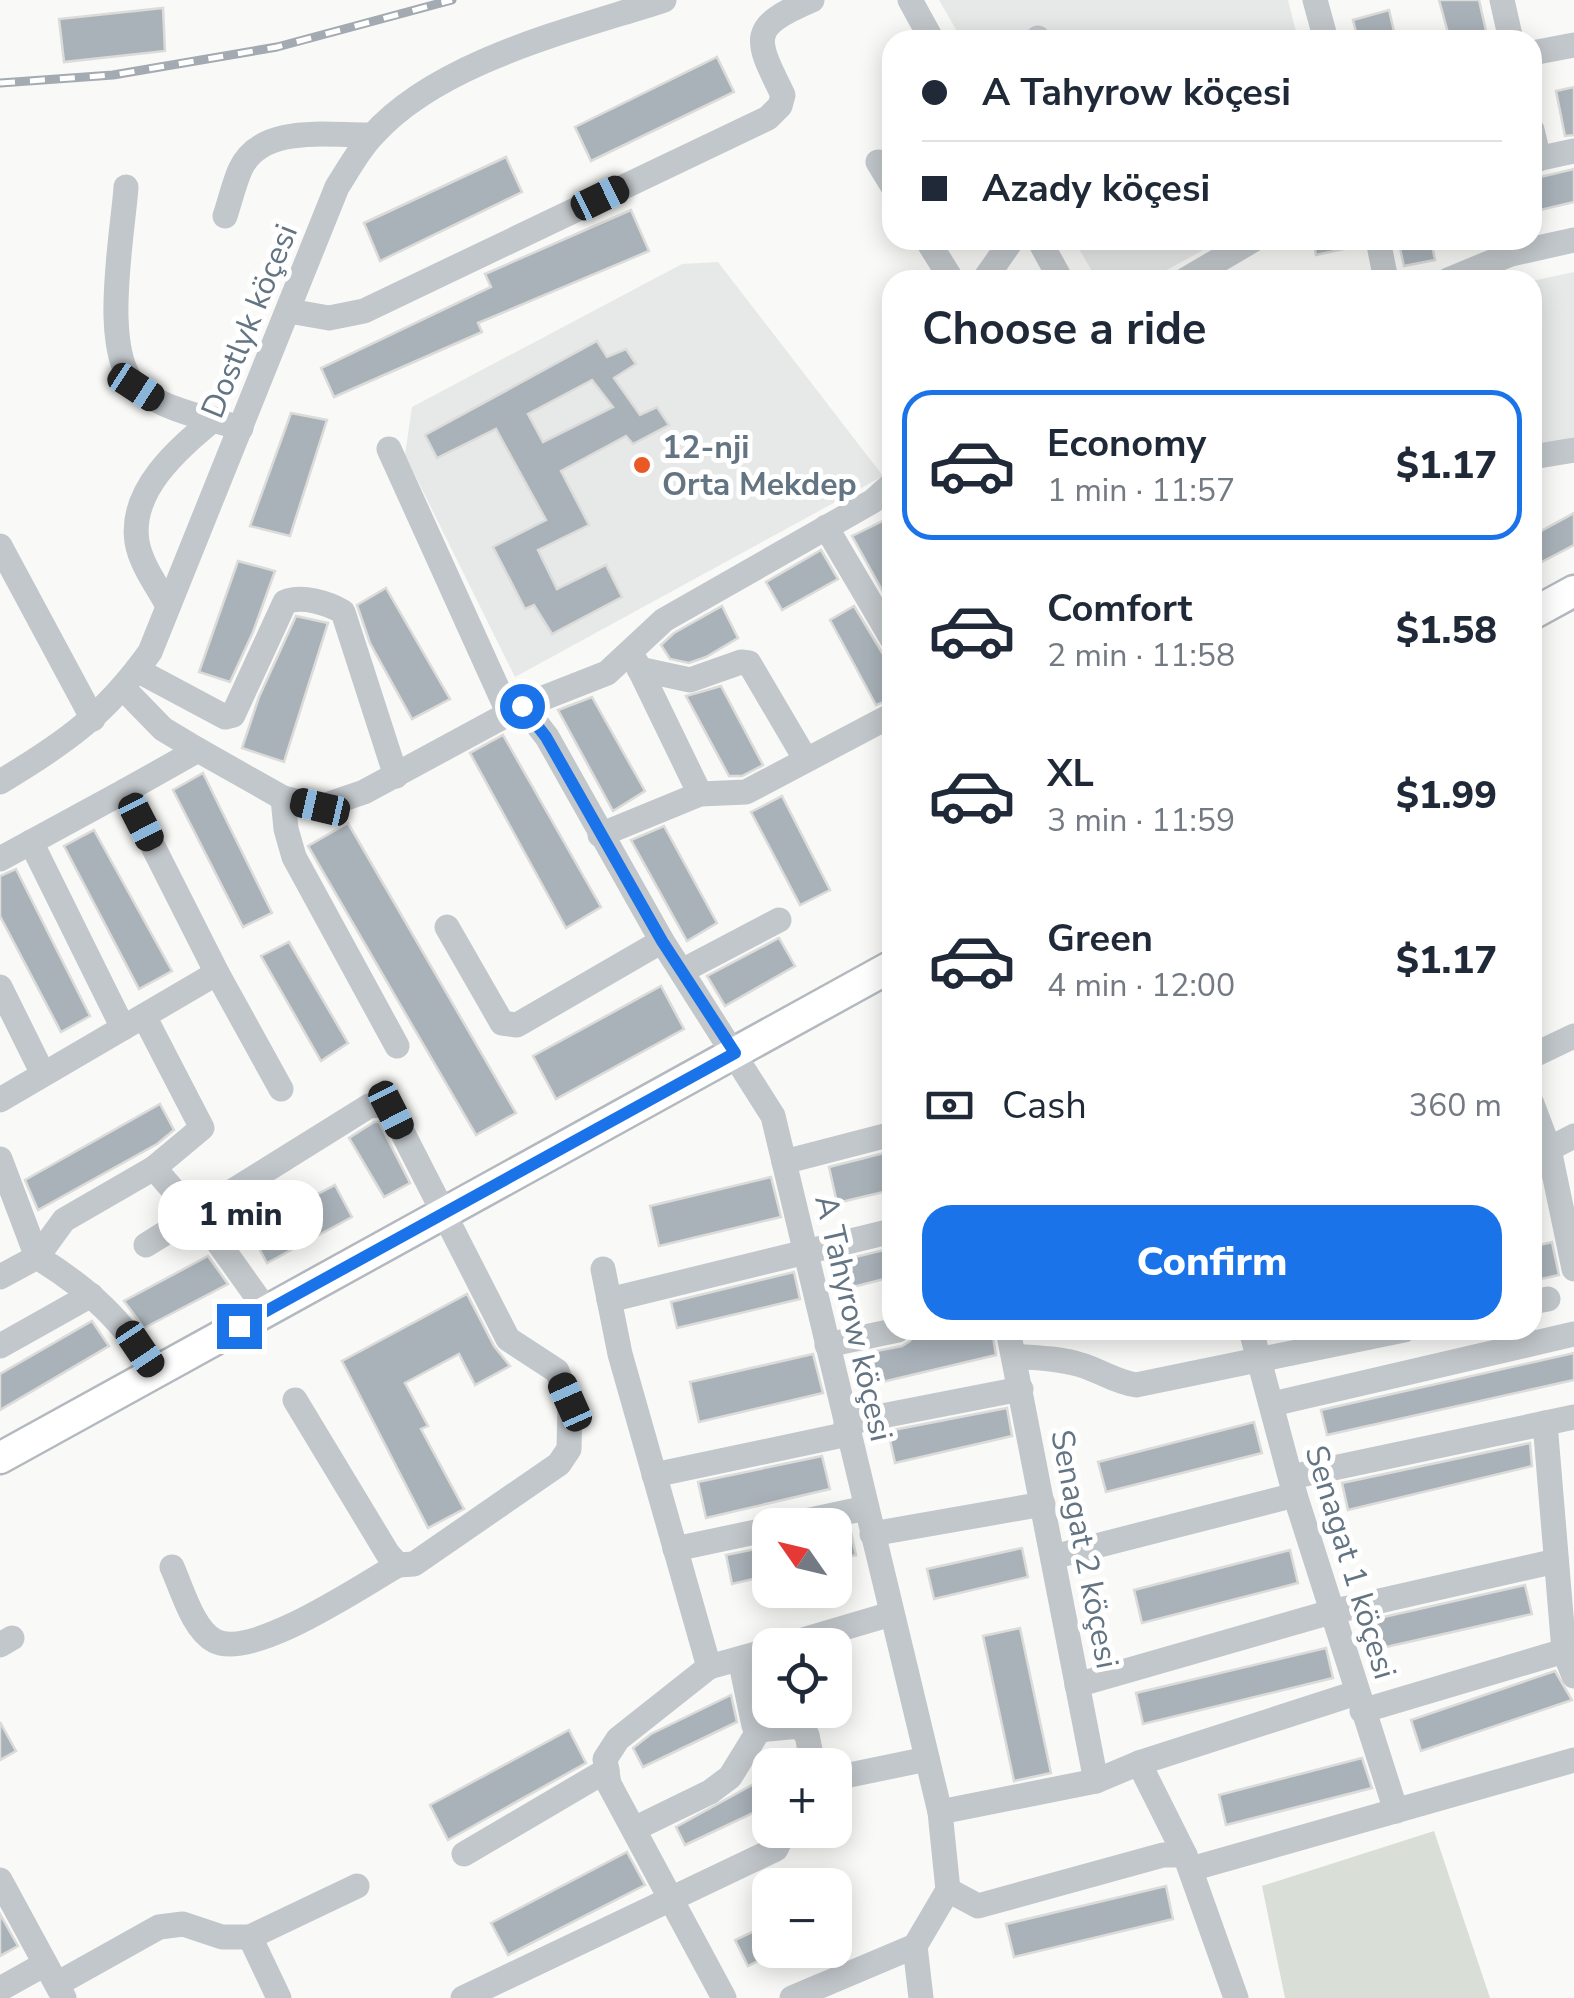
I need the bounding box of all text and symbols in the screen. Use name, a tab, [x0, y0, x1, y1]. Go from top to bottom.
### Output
text: A Tahyrow köçesi	[982, 67, 1291, 118]
text: Azady köçesi	[982, 163, 1210, 214]
car	[566, 171, 634, 225]
street label: Dostlyk köçesi	[191, 218, 308, 425]
text: Choose a ride	[922, 299, 1207, 360]
car	[103, 358, 169, 416]
text: Economy	[1047, 418, 1206, 469]
icon: car	[927, 420, 1017, 510]
place label: 12-nji Orta Mekdep	[662, 426, 857, 506]
text: $1.17	[1396, 440, 1497, 491]
marker: 12-nji Orta Mekdep	[631, 454, 653, 476]
text: 1 min · 11:57	[1047, 469, 1235, 512]
text: Comfort	[1047, 583, 1192, 634]
icon: car	[927, 585, 1017, 675]
text: $1.58	[1396, 605, 1497, 656]
text: 2 min · 11:58	[1047, 634, 1235, 677]
route start	[500, 684, 545, 729]
text: XL	[1047, 748, 1094, 799]
icon: car	[927, 750, 1017, 840]
text: $1.99	[1396, 770, 1497, 821]
car	[287, 786, 353, 828]
car	[114, 788, 168, 856]
text: 3 min · 11:59	[1047, 799, 1235, 842]
text: Green	[1047, 913, 1153, 964]
icon: car	[927, 915, 1017, 1005]
text: $1.17	[1396, 935, 1497, 986]
text: 4 min · 12:00	[1047, 964, 1235, 1007]
car	[364, 1076, 418, 1144]
icon: cash	[922, 1078, 977, 1133]
text: Cash	[1002, 1080, 1087, 1131]
text: 360 m	[1409, 1084, 1502, 1127]
callout: 1 min	[156, 1181, 322, 1251]
street label: A Tahyrow köçesi	[804, 1191, 903, 1445]
text: 1 min	[198, 1193, 283, 1236]
button: Confirm	[922, 1205, 1502, 1320]
route end	[217, 1304, 262, 1349]
car	[111, 1316, 169, 1382]
car	[544, 1368, 596, 1436]
street label: Senagat 2 köçesi	[1040, 1426, 1129, 1672]
street label: Senagat 1 köçesi	[1295, 1440, 1406, 1684]
north arrow	[752, 1508, 852, 1608]
map controls	[752, 1508, 852, 1968]
button: locate	[752, 1628, 852, 1728]
button: +	[752, 1748, 852, 1848]
button: −	[752, 1868, 852, 1968]

